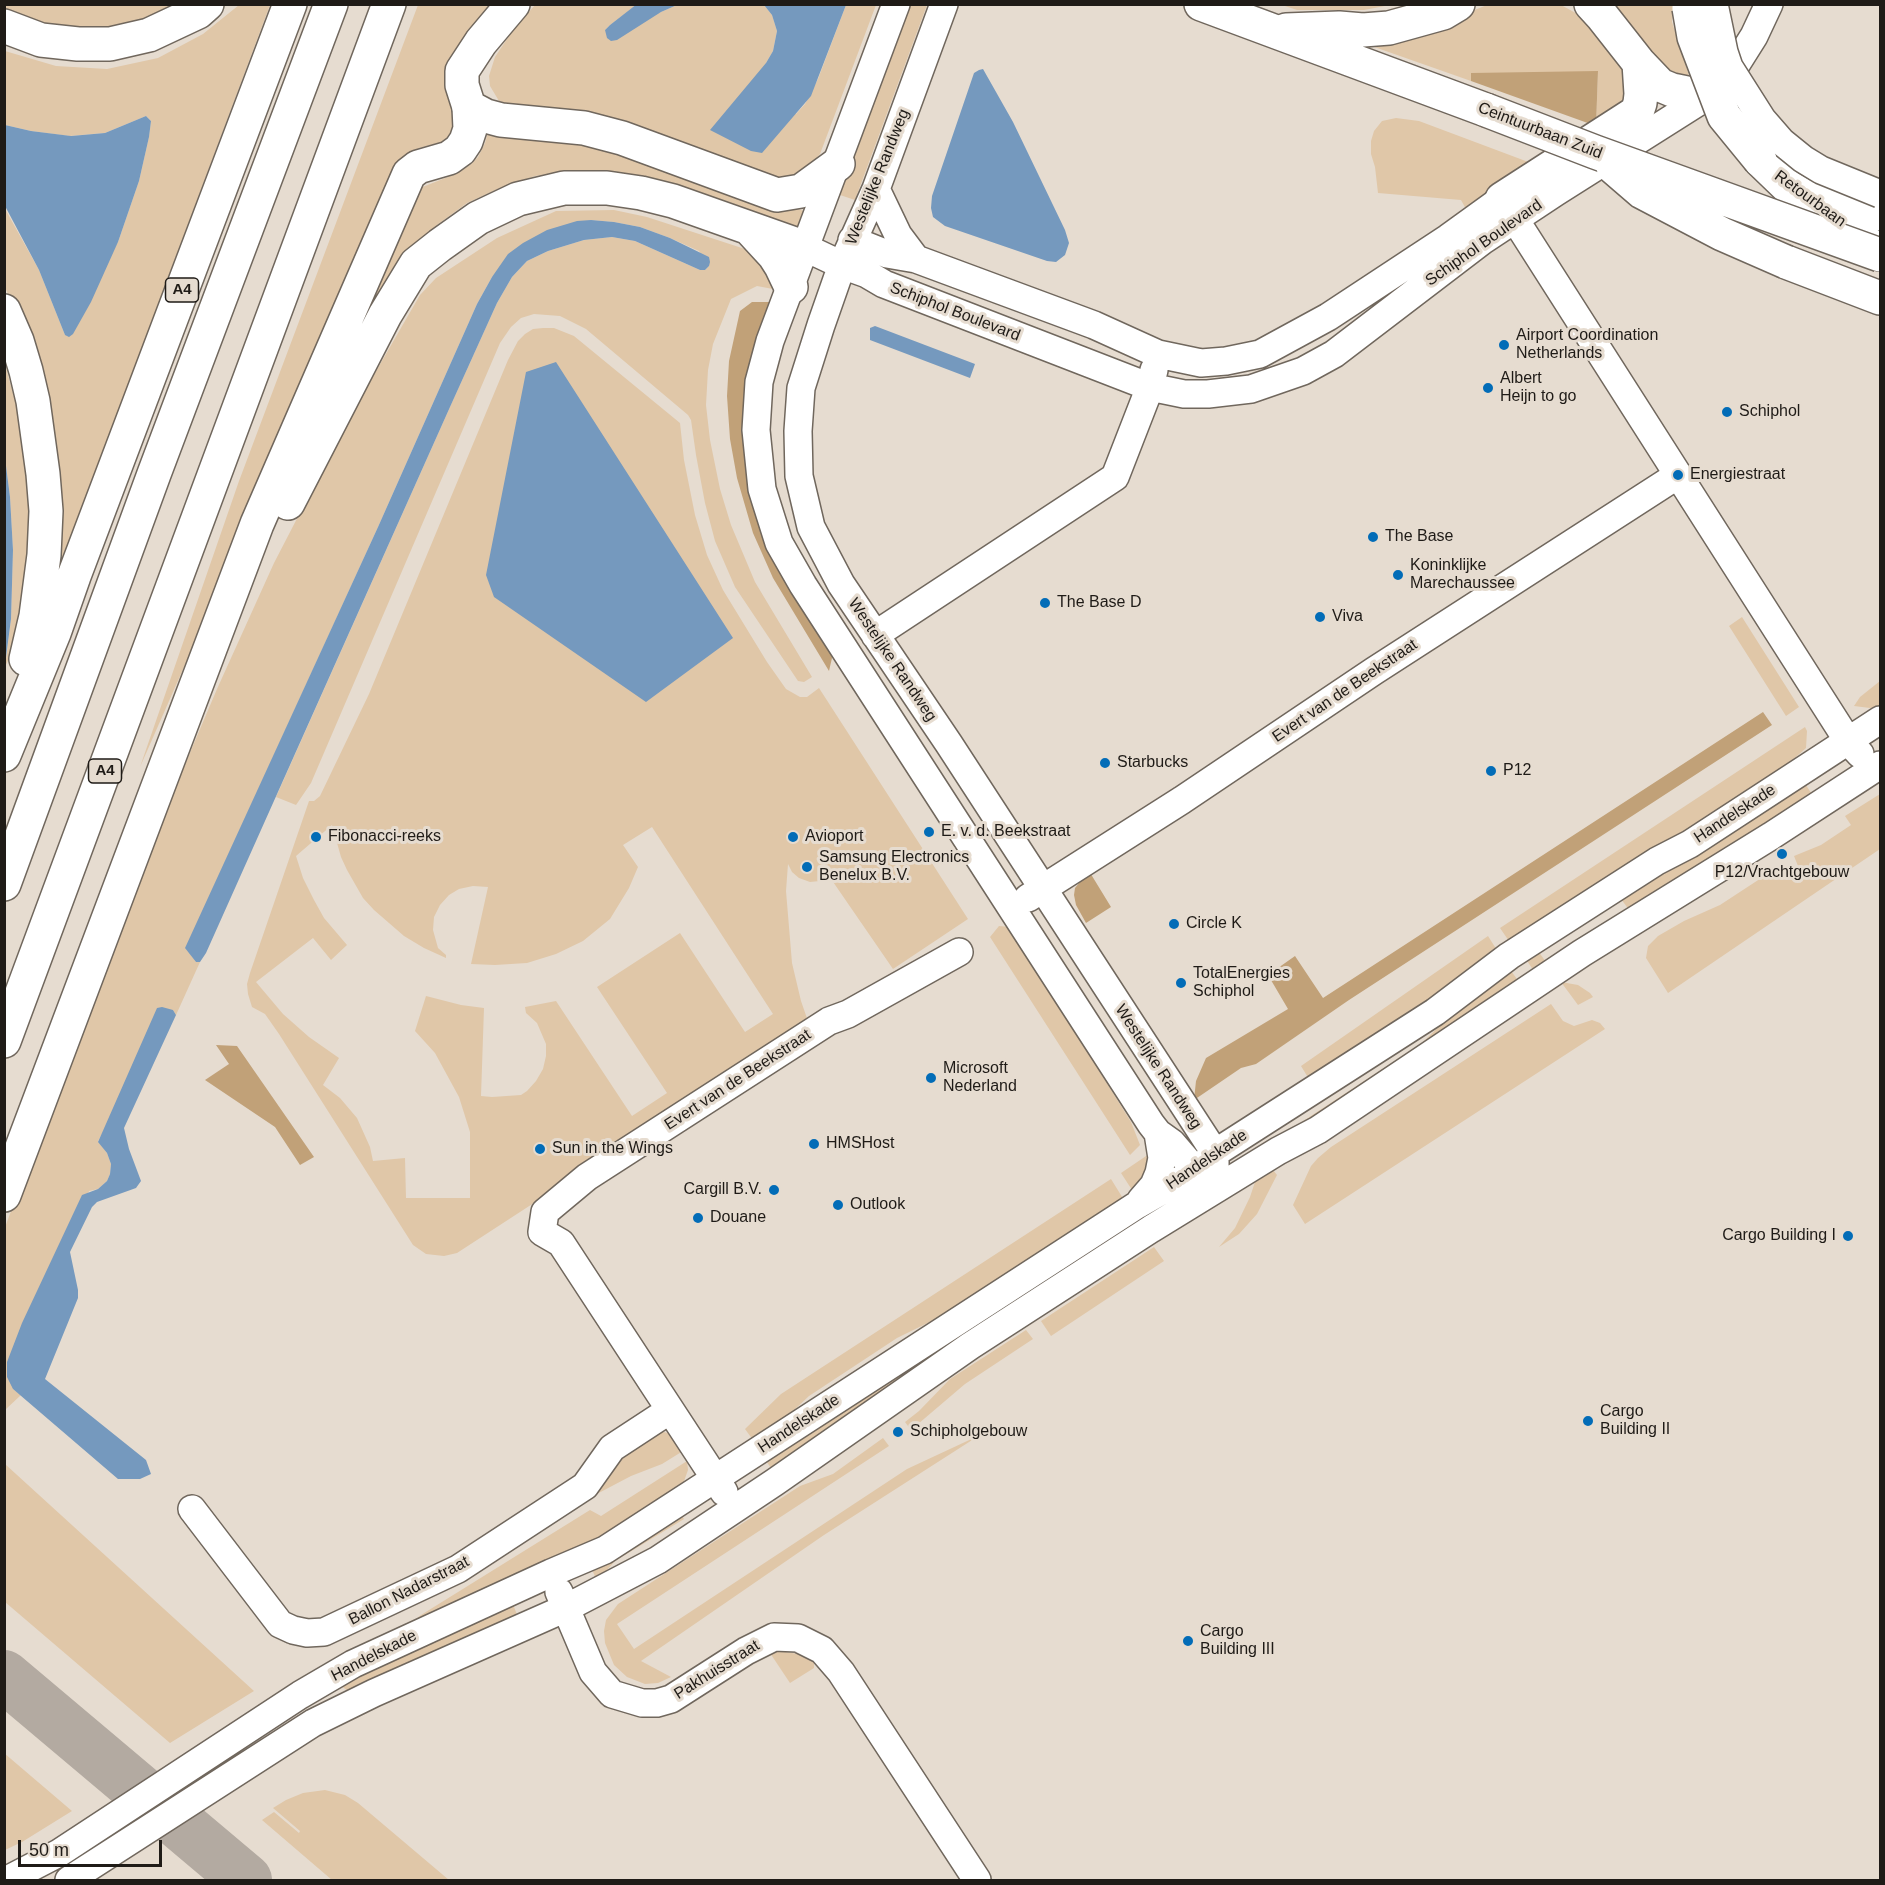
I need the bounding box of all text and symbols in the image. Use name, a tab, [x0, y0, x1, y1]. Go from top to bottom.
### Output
street label: Ceintuurbaan Zuid	[1475, 98, 1605, 164]
street label: Westelijke Randweg	[842, 106, 914, 248]
street label: Retourbaan	[1771, 167, 1849, 231]
street label: Schiphol Boulevard	[1422, 196, 1546, 290]
road number: A4	[166, 278, 198, 302]
street label: Schiphol Boulevard	[887, 278, 1023, 346]
place label: Airport Coordination Netherlands	[1516, 326, 1658, 364]
marker: Airport Coordination Netherlands	[1497, 338, 1511, 352]
place label: Albert Heijn to go	[1500, 369, 1576, 407]
marker: Albert Heijn to go	[1481, 381, 1495, 395]
place label: Schiphol	[1739, 402, 1800, 422]
marker: Schiphol	[1720, 405, 1734, 419]
place label: Energiestraat	[1690, 465, 1785, 485]
marker: Energiestraat	[1671, 468, 1685, 482]
place label: The Base	[1385, 527, 1453, 547]
marker: The Base	[1366, 530, 1380, 544]
place label: Koninklijke Marechaussee	[1410, 556, 1515, 594]
marker: Koninklijke Marechaussee	[1391, 568, 1405, 582]
place label: The Base D	[1057, 593, 1141, 613]
street label: Westelijke Randweg	[844, 595, 940, 725]
marker: The Base D	[1038, 596, 1052, 610]
place label: Viva	[1332, 607, 1363, 627]
marker: Viva	[1313, 610, 1327, 624]
street label: Evert van de Beekstraat	[1269, 635, 1421, 747]
place label: Starbucks	[1117, 753, 1188, 773]
marker: Starbucks	[1098, 756, 1112, 770]
road number: A4	[88, 759, 122, 783]
place label: P12	[1503, 761, 1531, 781]
marker: P12	[1484, 764, 1498, 778]
street label: Handelskade	[1691, 781, 1779, 847]
place label: E. v. d. Beekstraat	[941, 822, 1071, 842]
marker: E. v. d. Beekstraat	[922, 825, 936, 839]
place label: Fibonacci-reeks	[328, 827, 441, 847]
place label: Avioport	[805, 827, 863, 847]
marker: Fibonacci-reeks	[309, 830, 323, 844]
marker: Avioport	[786, 830, 800, 844]
marker: P12/Vrachtgebouw	[1775, 847, 1789, 861]
place label: Samsung Electronics Benelux B.V.	[819, 848, 969, 886]
marker: Samsung Electronics Benelux B.V.	[800, 860, 814, 874]
place label: P12/Vrachtgebouw	[1715, 863, 1849, 883]
place label: Circle K	[1186, 914, 1242, 934]
marker: Circle K	[1167, 917, 1181, 931]
place label: TotalEnergies Schiphol	[1193, 964, 1290, 1002]
marker: TotalEnergies Schiphol	[1174, 976, 1188, 990]
street label: Westelijke Randweg	[1111, 1001, 1205, 1133]
street label: Evert van de Beekstraat	[661, 1025, 815, 1135]
place label: Microsoft Nederland	[943, 1059, 1017, 1097]
marker: Microsoft Nederland	[924, 1071, 938, 1085]
street label: Handelskade	[1163, 1126, 1251, 1194]
place label: HMSHost	[826, 1134, 894, 1154]
marker: HMSHost	[807, 1137, 821, 1151]
place label: Sun in the Wings	[552, 1139, 673, 1159]
marker: Sun in the Wings	[533, 1142, 547, 1156]
place label: Cargill B.V.	[683, 1180, 762, 1200]
marker: Cargill B.V.	[767, 1183, 781, 1197]
place label: Outlook	[850, 1195, 905, 1215]
marker: Outlook	[831, 1198, 845, 1212]
place label: Douane	[710, 1208, 766, 1228]
marker: Douane	[691, 1211, 705, 1225]
place label: Cargo Building I	[1722, 1226, 1836, 1246]
marker: Cargo Building I	[1841, 1229, 1855, 1243]
street label: Handelskade	[755, 1391, 843, 1457]
place label: Cargo Building II	[1600, 1402, 1670, 1440]
marker: Cargo Building II	[1581, 1414, 1595, 1428]
place label: Schipholgebouw	[910, 1422, 1027, 1442]
marker: Schipholgebouw	[891, 1425, 905, 1439]
street label: Ballon Nadarstraat	[346, 1552, 472, 1630]
place label: Cargo Building III	[1200, 1622, 1275, 1660]
street label: Handelskade	[328, 1626, 420, 1686]
marker: Cargo Building III	[1181, 1634, 1195, 1648]
street label: Pakhuisstraat	[671, 1636, 763, 1704]
scale bar	[21, 1828, 165, 1866]
text: 50 m	[29, 1840, 69, 1860]

